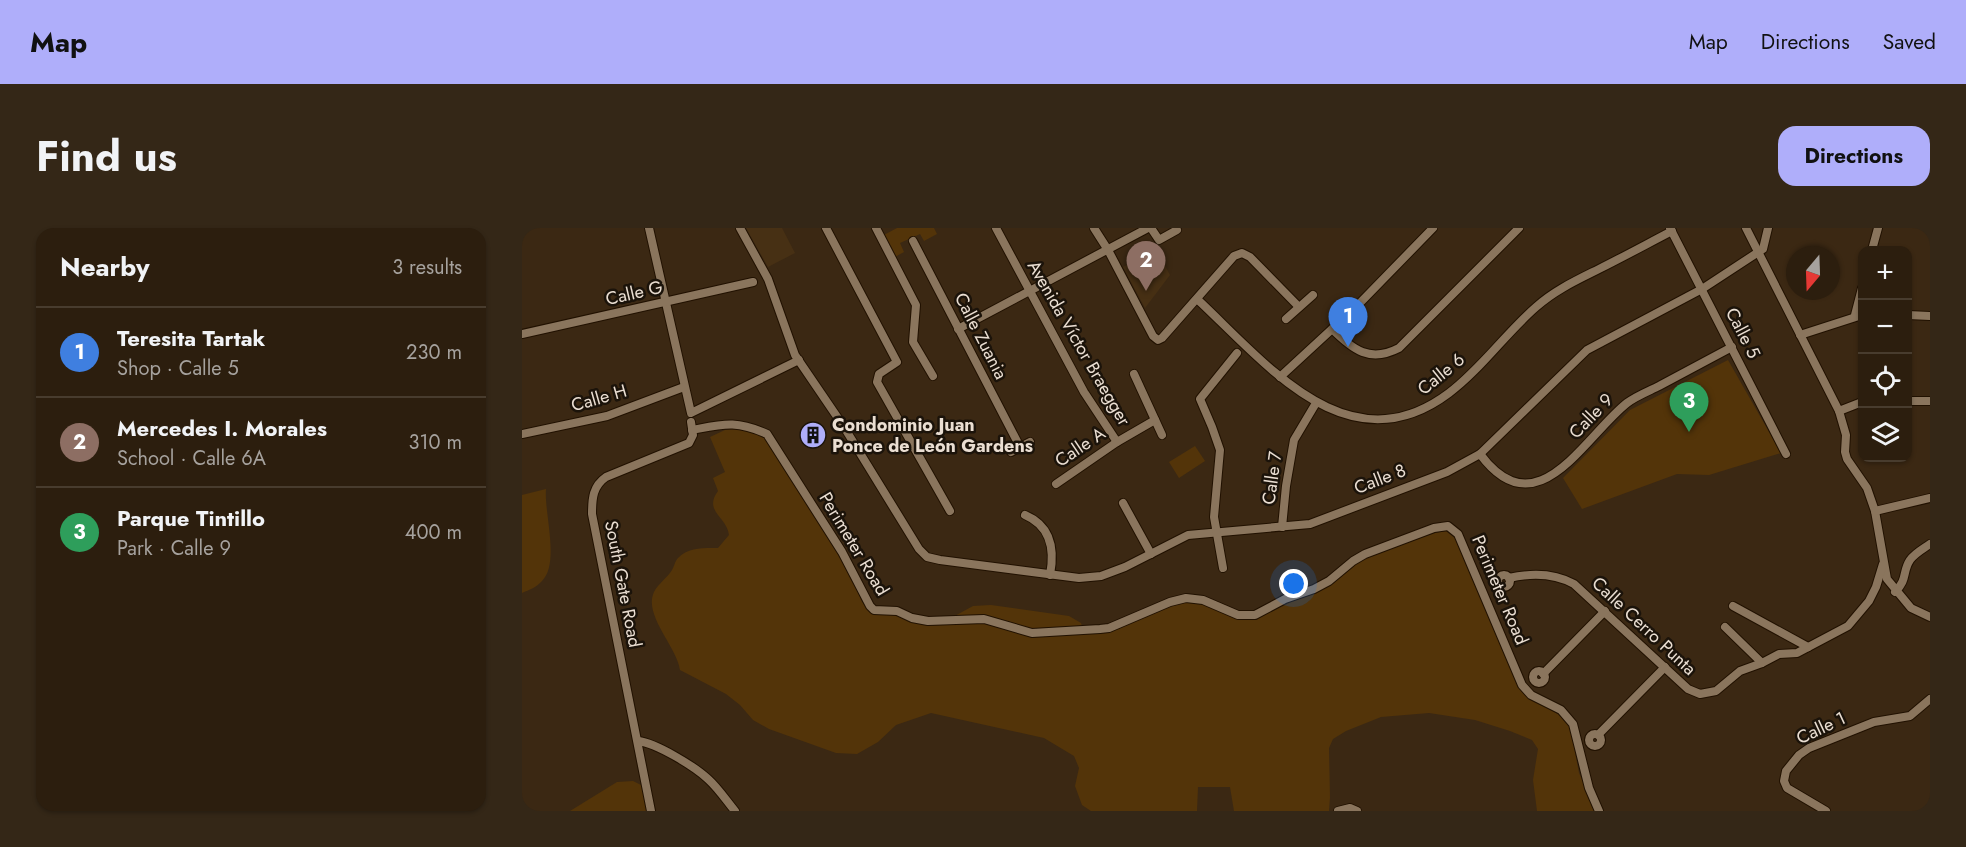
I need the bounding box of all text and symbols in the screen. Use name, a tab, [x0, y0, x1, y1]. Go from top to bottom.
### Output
text: Map	[30, 22, 87, 63]
text: Map	[1689, 27, 1728, 57]
text: Directions	[1761, 27, 1850, 57]
text: Saved	[1883, 27, 1936, 57]
text: Find us	[36, 126, 177, 187]
button: Directions	[1778, 126, 1930, 186]
pin: 2	[1126, 242, 1166, 291]
north arrow	[1786, 246, 1840, 300]
map controls	[1858, 246, 1912, 462]
button: +	[1858, 246, 1912, 300]
text: Nearby	[60, 248, 149, 286]
text: 3 results	[392, 253, 462, 282]
street label: Avenida Víctor Braegger	[1021, 255, 1138, 431]
street label: Calle G	[603, 274, 665, 312]
street label: Calle Zuania	[948, 288, 1014, 384]
pin: 1	[1328, 298, 1368, 347]
button: −	[1858, 300, 1912, 354]
street label: Calle 5	[1719, 303, 1767, 363]
text: Teresita Tartak	[117, 322, 265, 354]
text: 1	[74, 338, 85, 367]
text: 230 m	[406, 338, 462, 367]
street label: Calle 6	[1412, 347, 1470, 401]
text: Shop · Calle 5	[117, 354, 239, 383]
button: locate	[1858, 354, 1912, 408]
street label: Calle H	[568, 378, 630, 418]
pin: 3	[1670, 382, 1708, 432]
street label: Calle 9	[1563, 387, 1619, 445]
button: layers	[1858, 408, 1912, 462]
text: Mercedes I. Morales	[117, 412, 327, 444]
place label: Condominio Juan Ponce de León Gardens	[832, 412, 1033, 459]
building icon: Condominio Juan Ponce de León Gardens	[798, 420, 828, 450]
street label: Calle A	[1050, 421, 1111, 473]
text: 2	[73, 428, 86, 457]
text: 310 m	[408, 428, 462, 457]
text: School · Calle 6A	[117, 444, 266, 473]
street label: Calle 7	[1255, 449, 1289, 506]
street label: Calle 8	[1350, 457, 1410, 501]
street label: Perimeter Road	[813, 487, 895, 601]
text: Parque Tintillo	[117, 502, 265, 534]
text: 3	[73, 518, 86, 547]
text: 400 m	[405, 518, 462, 547]
street label: South Gate Road	[598, 518, 648, 650]
street label: Perimeter Road	[1465, 531, 1535, 649]
text: Park · Calle 9	[117, 534, 231, 563]
your location	[1279, 569, 1308, 598]
street label: Calle Cerro Punta	[1586, 571, 1702, 681]
street label: Calle 1	[1792, 705, 1850, 751]

